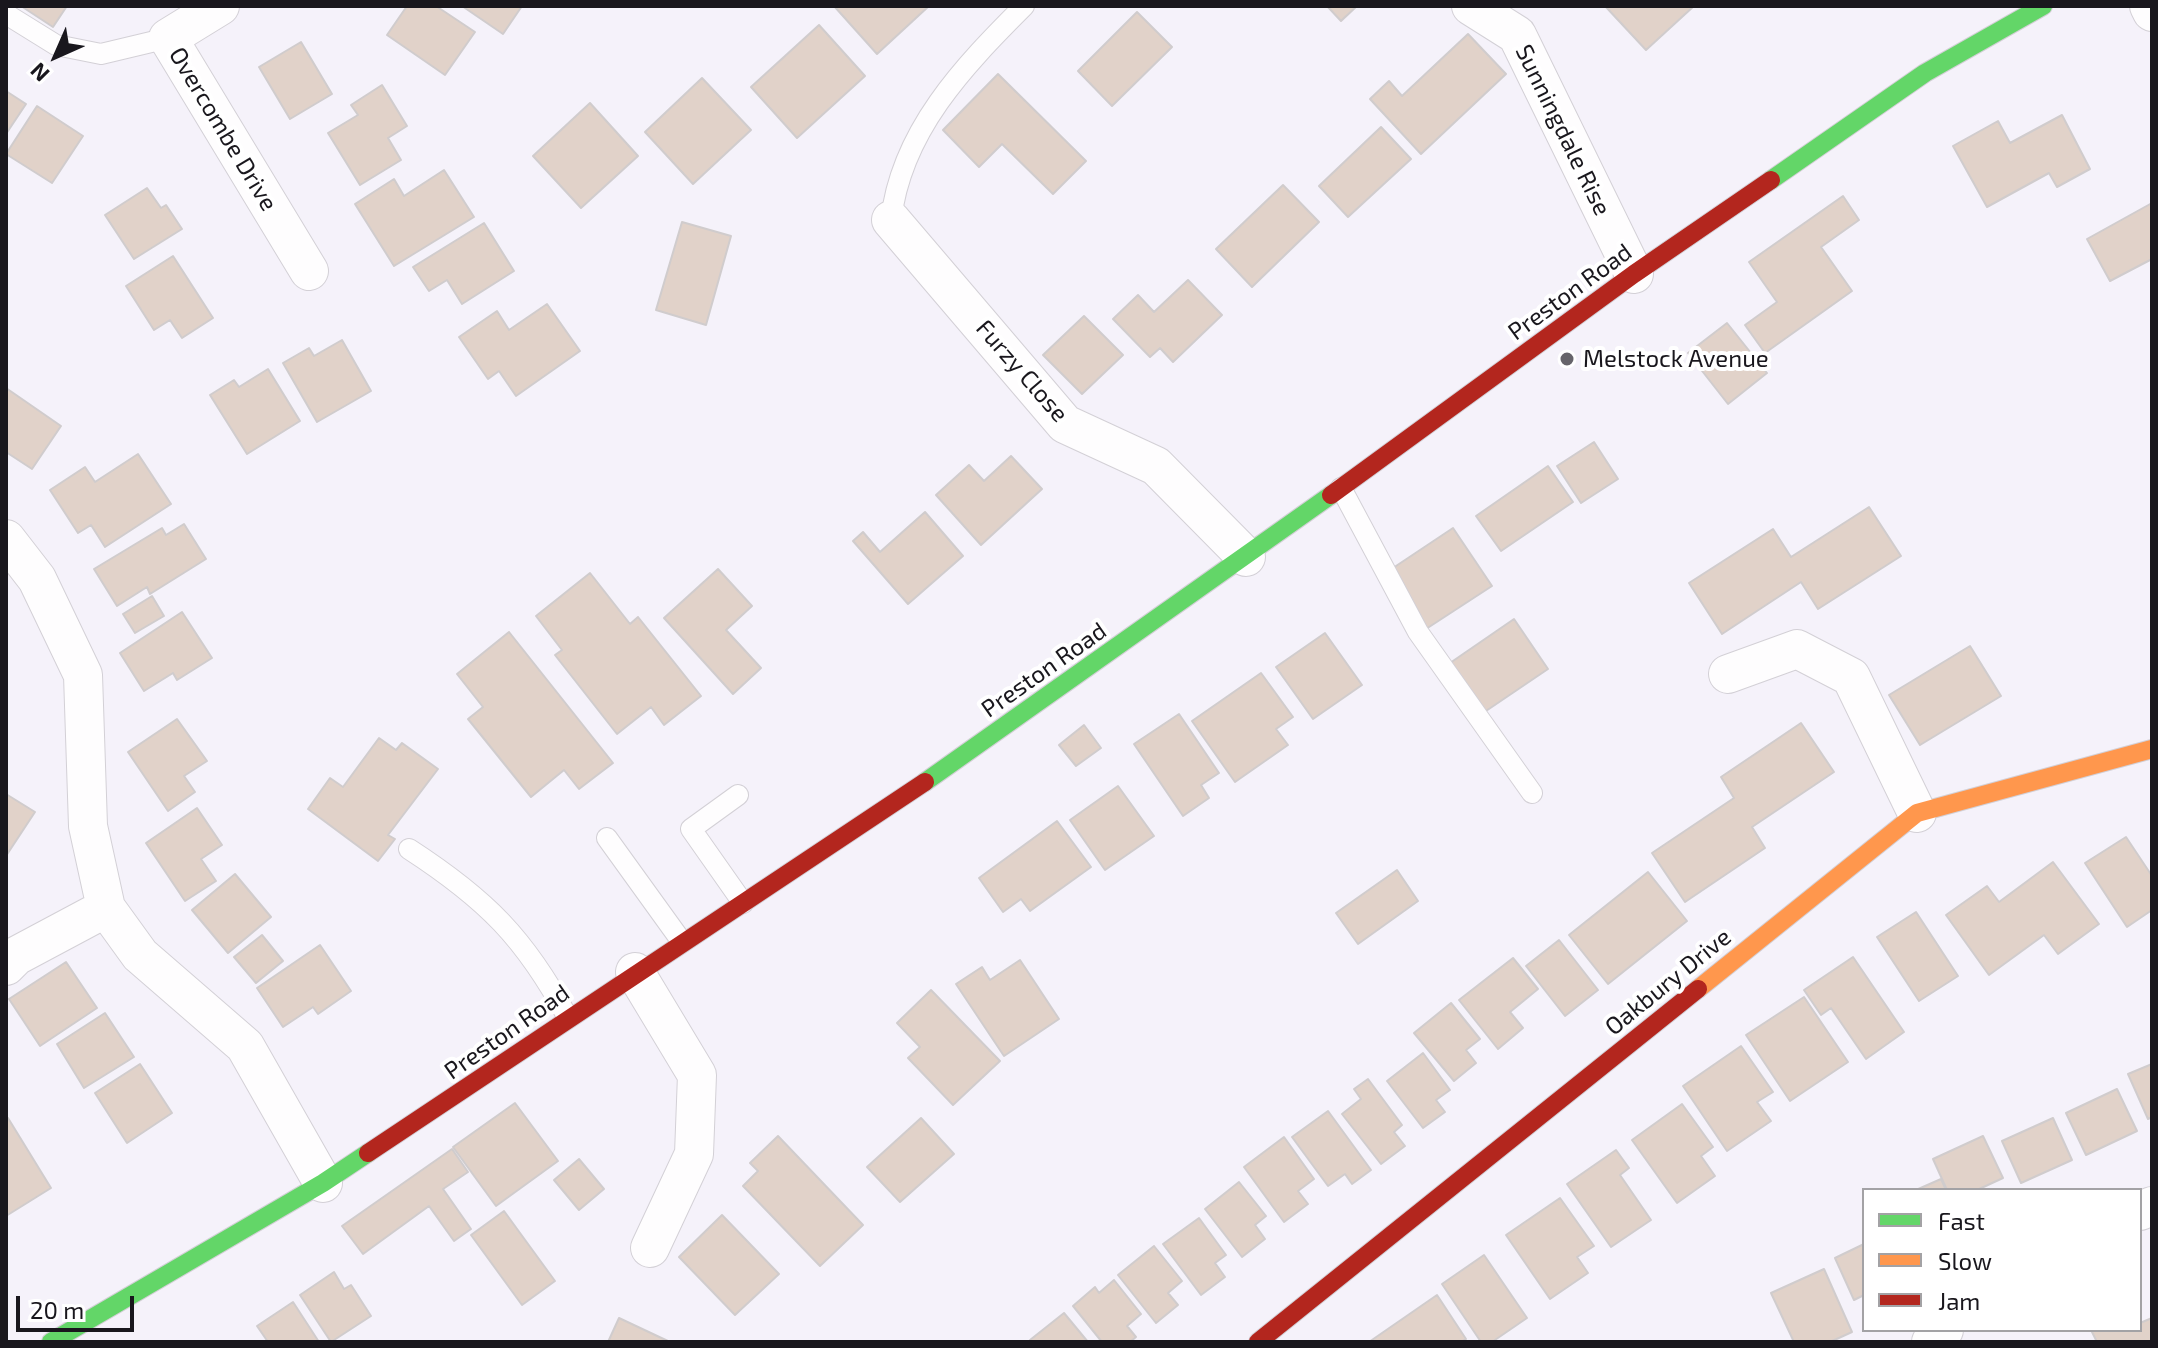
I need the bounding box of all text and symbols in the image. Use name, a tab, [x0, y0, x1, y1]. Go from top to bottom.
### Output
north arrow	[16, 16, 96, 96]
street label: Sunningdale Rise	[1509, 40, 1617, 220]
street label: Overcombe Drive	[163, 42, 283, 216]
text: N	[24, 58, 54, 88]
street label: Preston Road	[1503, 237, 1637, 347]
street label: Furzy Close	[970, 314, 1074, 428]
place label: Melstock Avenue	[1583, 345, 1769, 373]
marker: Melstock Avenue	[1558, 350, 1576, 368]
street label: Preston Road	[976, 616, 1112, 724]
street label: Oakbury Drive	[1599, 923, 1737, 1041]
street label: Preston Road	[439, 978, 575, 1086]
legend	[1862, 1188, 2142, 1332]
text: Fast	[1938, 1206, 1985, 1235]
text: Slow	[1938, 1246, 1992, 1275]
scale bar	[20, 1280, 138, 1330]
text: Jam	[1938, 1286, 1980, 1315]
text: 20 m	[30, 1295, 84, 1324]

